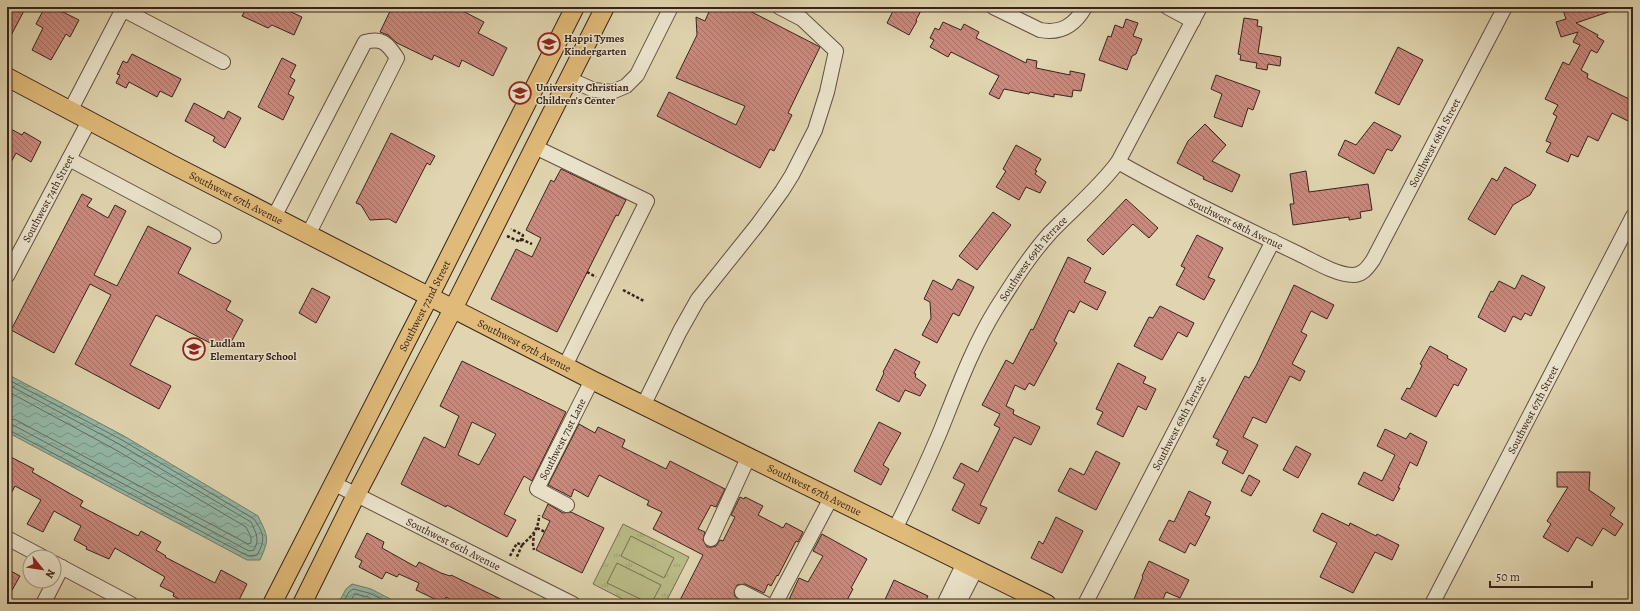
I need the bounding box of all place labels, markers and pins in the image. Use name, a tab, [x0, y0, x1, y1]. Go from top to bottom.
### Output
school or university icon: Happi Tymes Kindergarten	[536, 31, 562, 57]
place label: Happi Tymes Kindergarten	[564, 31, 626, 59]
school or university icon: University Christian Children's Center	[507, 80, 533, 106]
place label: University Christian Children's Center	[536, 80, 629, 108]
school or university icon: Ludlam Elementary School	[181, 336, 207, 362]
place label: Ludlam Elementary School	[210, 336, 296, 364]

